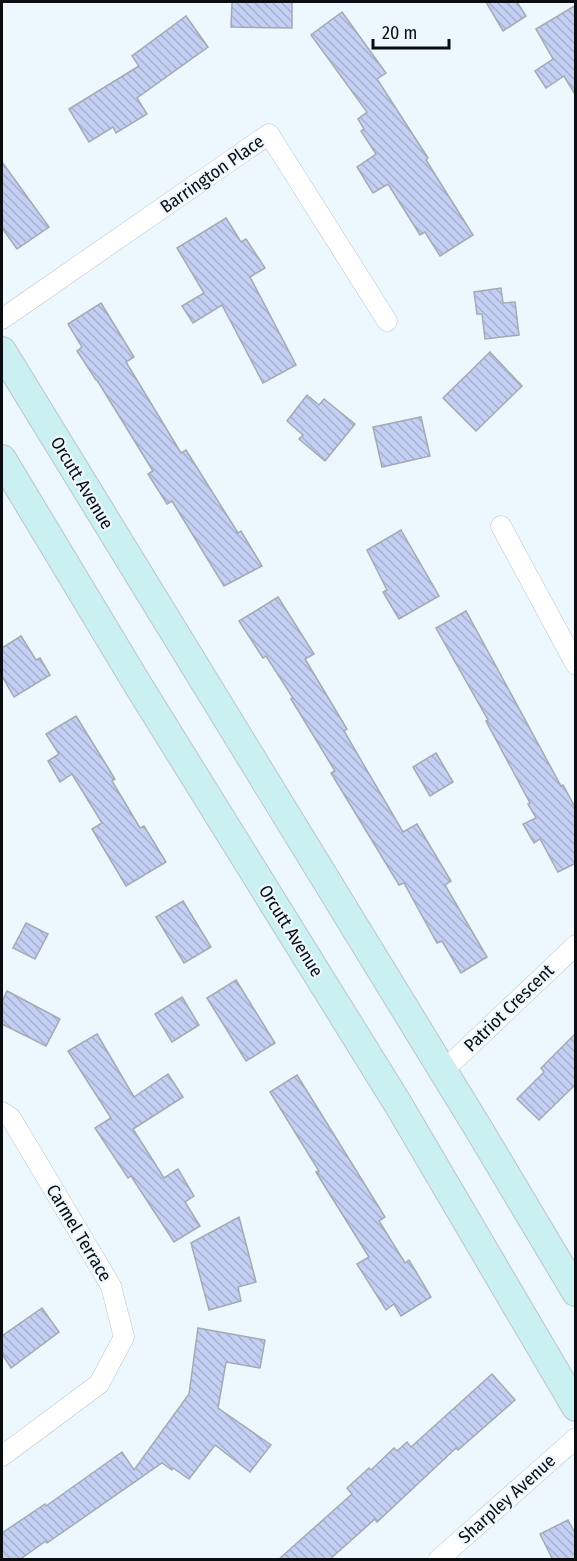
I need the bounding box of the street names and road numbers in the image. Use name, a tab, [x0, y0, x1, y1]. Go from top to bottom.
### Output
street label: Barrington Place	[156, 130, 268, 218]
street label: Orcutt Avenue	[46, 433, 118, 533]
street label: Orcutt Avenue	[254, 881, 328, 981]
street label: Patriot Crescent	[459, 960, 559, 1056]
street label: Carmel Terrace	[41, 1181, 117, 1286]
street label: Sharpley Avenue	[454, 1450, 560, 1548]

